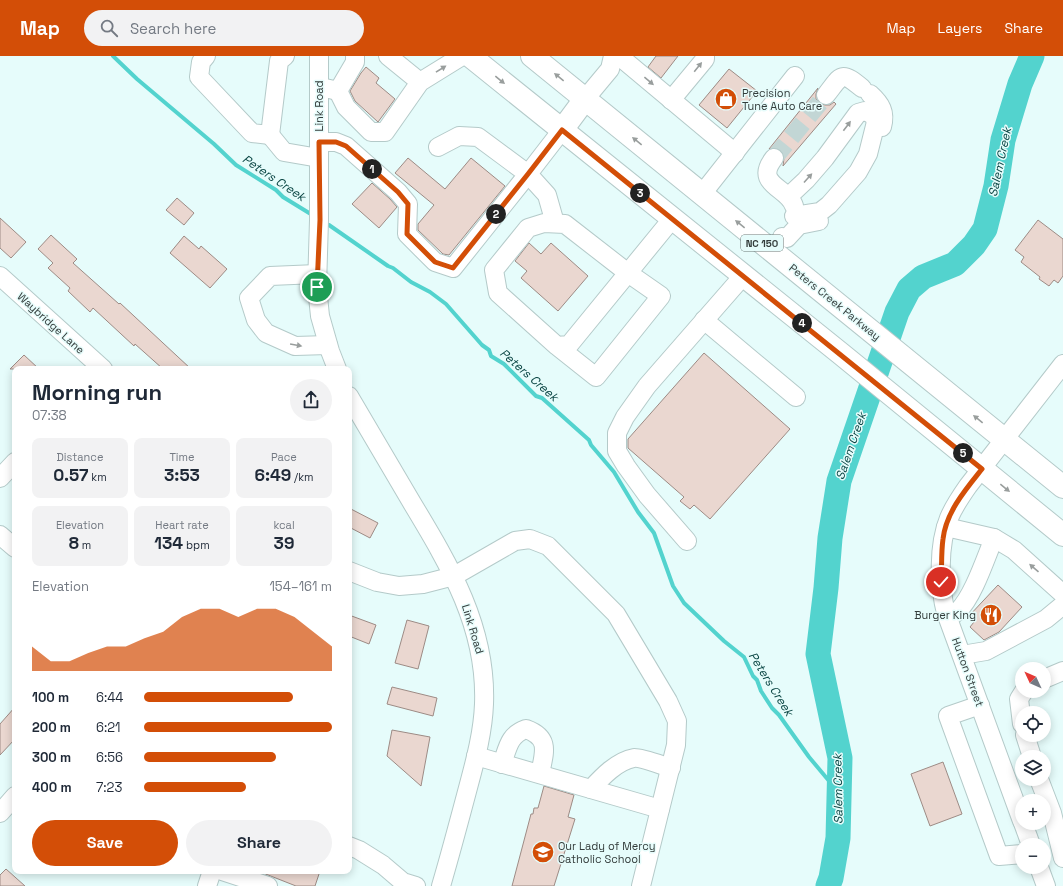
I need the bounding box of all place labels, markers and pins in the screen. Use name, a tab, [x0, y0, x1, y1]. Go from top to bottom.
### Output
shop icon: Precision Tune Auto Care	[713, 86, 739, 112]
place label: Precision Tune Auto Care	[742, 86, 822, 113]
pin: 1	[362, 159, 382, 179]
pin: 3	[630, 183, 650, 203]
pin: 2	[486, 204, 506, 224]
pin	[300, 270, 334, 304]
pin: 4	[792, 313, 812, 333]
pin: 5	[953, 443, 973, 463]
pin	[924, 565, 958, 599]
restaurant icon: Burger King	[978, 602, 1004, 628]
place label: Burger King	[914, 608, 976, 622]
school or university icon: Our Lady of Mercy Catholic School	[530, 839, 556, 865]
place label: Our Lady of Mercy Catholic School	[558, 839, 655, 866]

